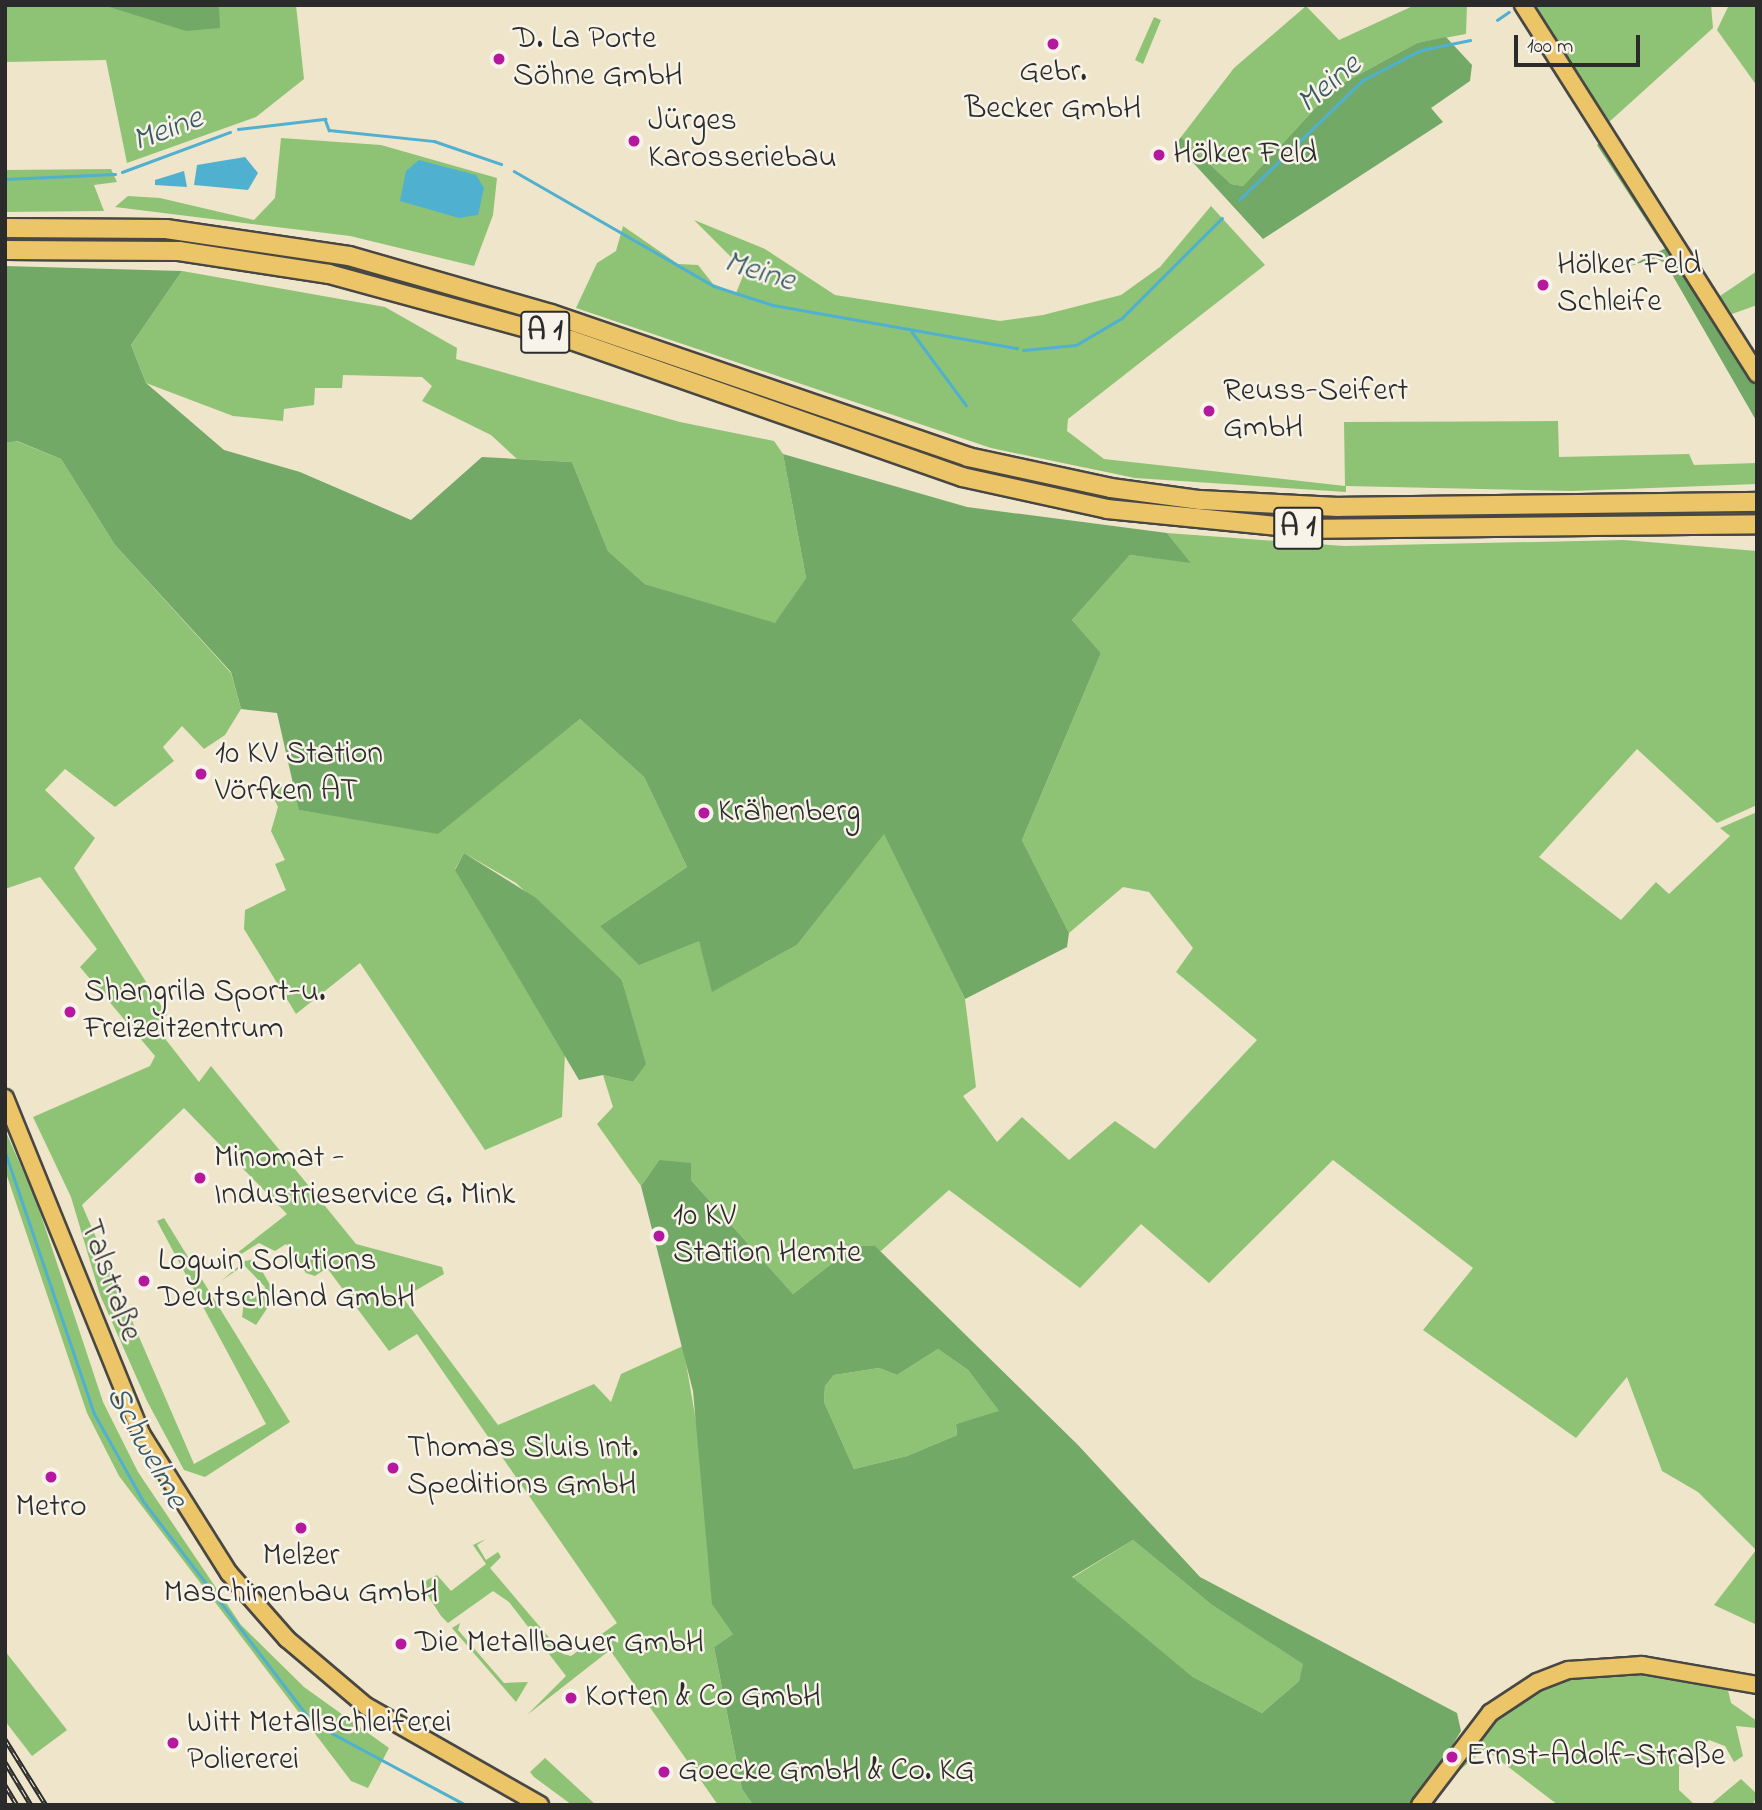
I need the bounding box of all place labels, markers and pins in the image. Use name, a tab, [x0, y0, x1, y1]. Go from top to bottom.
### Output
place label: D. La Porte Söhne GmbH	[513, 22, 683, 97]
marker: Gebr. Becker GmbH	[1045, 36, 1061, 52]
marker: D. La Porte Söhne GmbH	[491, 51, 507, 67]
place label: Gebr. Becker GmbH	[965, 55, 1141, 130]
place label: Jürges Karosseriebau	[648, 104, 837, 179]
marker: Jürges Karosseriebau	[626, 133, 642, 149]
place label: Hölker Feld	[1173, 136, 1317, 174]
marker: Hölker Feld	[1151, 147, 1167, 163]
place label: Hölker Feld Schleife	[1557, 248, 1701, 323]
marker: Hölker Feld Schleife	[1535, 277, 1551, 293]
place label: Reuss-Seifert GmbH	[1223, 374, 1408, 449]
marker: Reuss-Seifert GmbH	[1201, 403, 1217, 419]
place label: 10 KV Station Vörfken AT	[215, 737, 383, 812]
marker: 10 KV Station Vörfken AT	[193, 766, 209, 782]
place label: Krähenberg	[718, 794, 860, 832]
marker: Krähenberg	[696, 805, 712, 821]
place label: Shangrila Sport-u. Freizeitzentrum	[84, 975, 326, 1050]
marker: Shangrila Sport-u. Freizeitzentrum	[62, 1004, 78, 1020]
place label: Minomat - Industrieservice G. Mink	[214, 1141, 515, 1216]
marker: Minomat - Industrieservice G. Mink	[192, 1170, 208, 1186]
place label: 10 KV Station Hemte	[673, 1199, 861, 1274]
marker: 10 KV Station Hemte	[651, 1228, 667, 1244]
place label: Logwin Solutions Deutschland GmbH	[158, 1244, 415, 1319]
marker: Logwin Solutions Deutschland GmbH	[136, 1273, 152, 1289]
place label: Thomas Sluis Int. Speditions GmbH	[407, 1431, 638, 1506]
marker: Thomas Sluis Int. Speditions GmbH	[385, 1460, 401, 1476]
marker: Metro	[43, 1469, 59, 1485]
place label: Metro	[15, 1489, 87, 1527]
marker: Melzer Maschinenbau GmbH	[293, 1520, 309, 1536]
place label: Melzer Maschinenbau GmbH	[164, 1539, 438, 1614]
place label: Die Metallbauer GmbH	[415, 1625, 704, 1663]
marker: Die Metallbauer GmbH	[393, 1636, 409, 1652]
place label: Korten & Co GmbH	[585, 1679, 821, 1717]
marker: Korten & Co GmbH	[563, 1690, 579, 1706]
place label: Witt Metallschleiferei Poliererei	[187, 1706, 452, 1781]
marker: Witt Metallschleiferei Poliererei	[165, 1735, 181, 1751]
place label: Ernst-Adolf-Straße	[1466, 1738, 1725, 1776]
marker: Ernst-Adolf-Straße	[1444, 1749, 1460, 1765]
place label: Goecke GmbH & Co. KG	[678, 1753, 975, 1791]
marker: Goecke GmbH & Co. KG	[656, 1764, 672, 1780]

